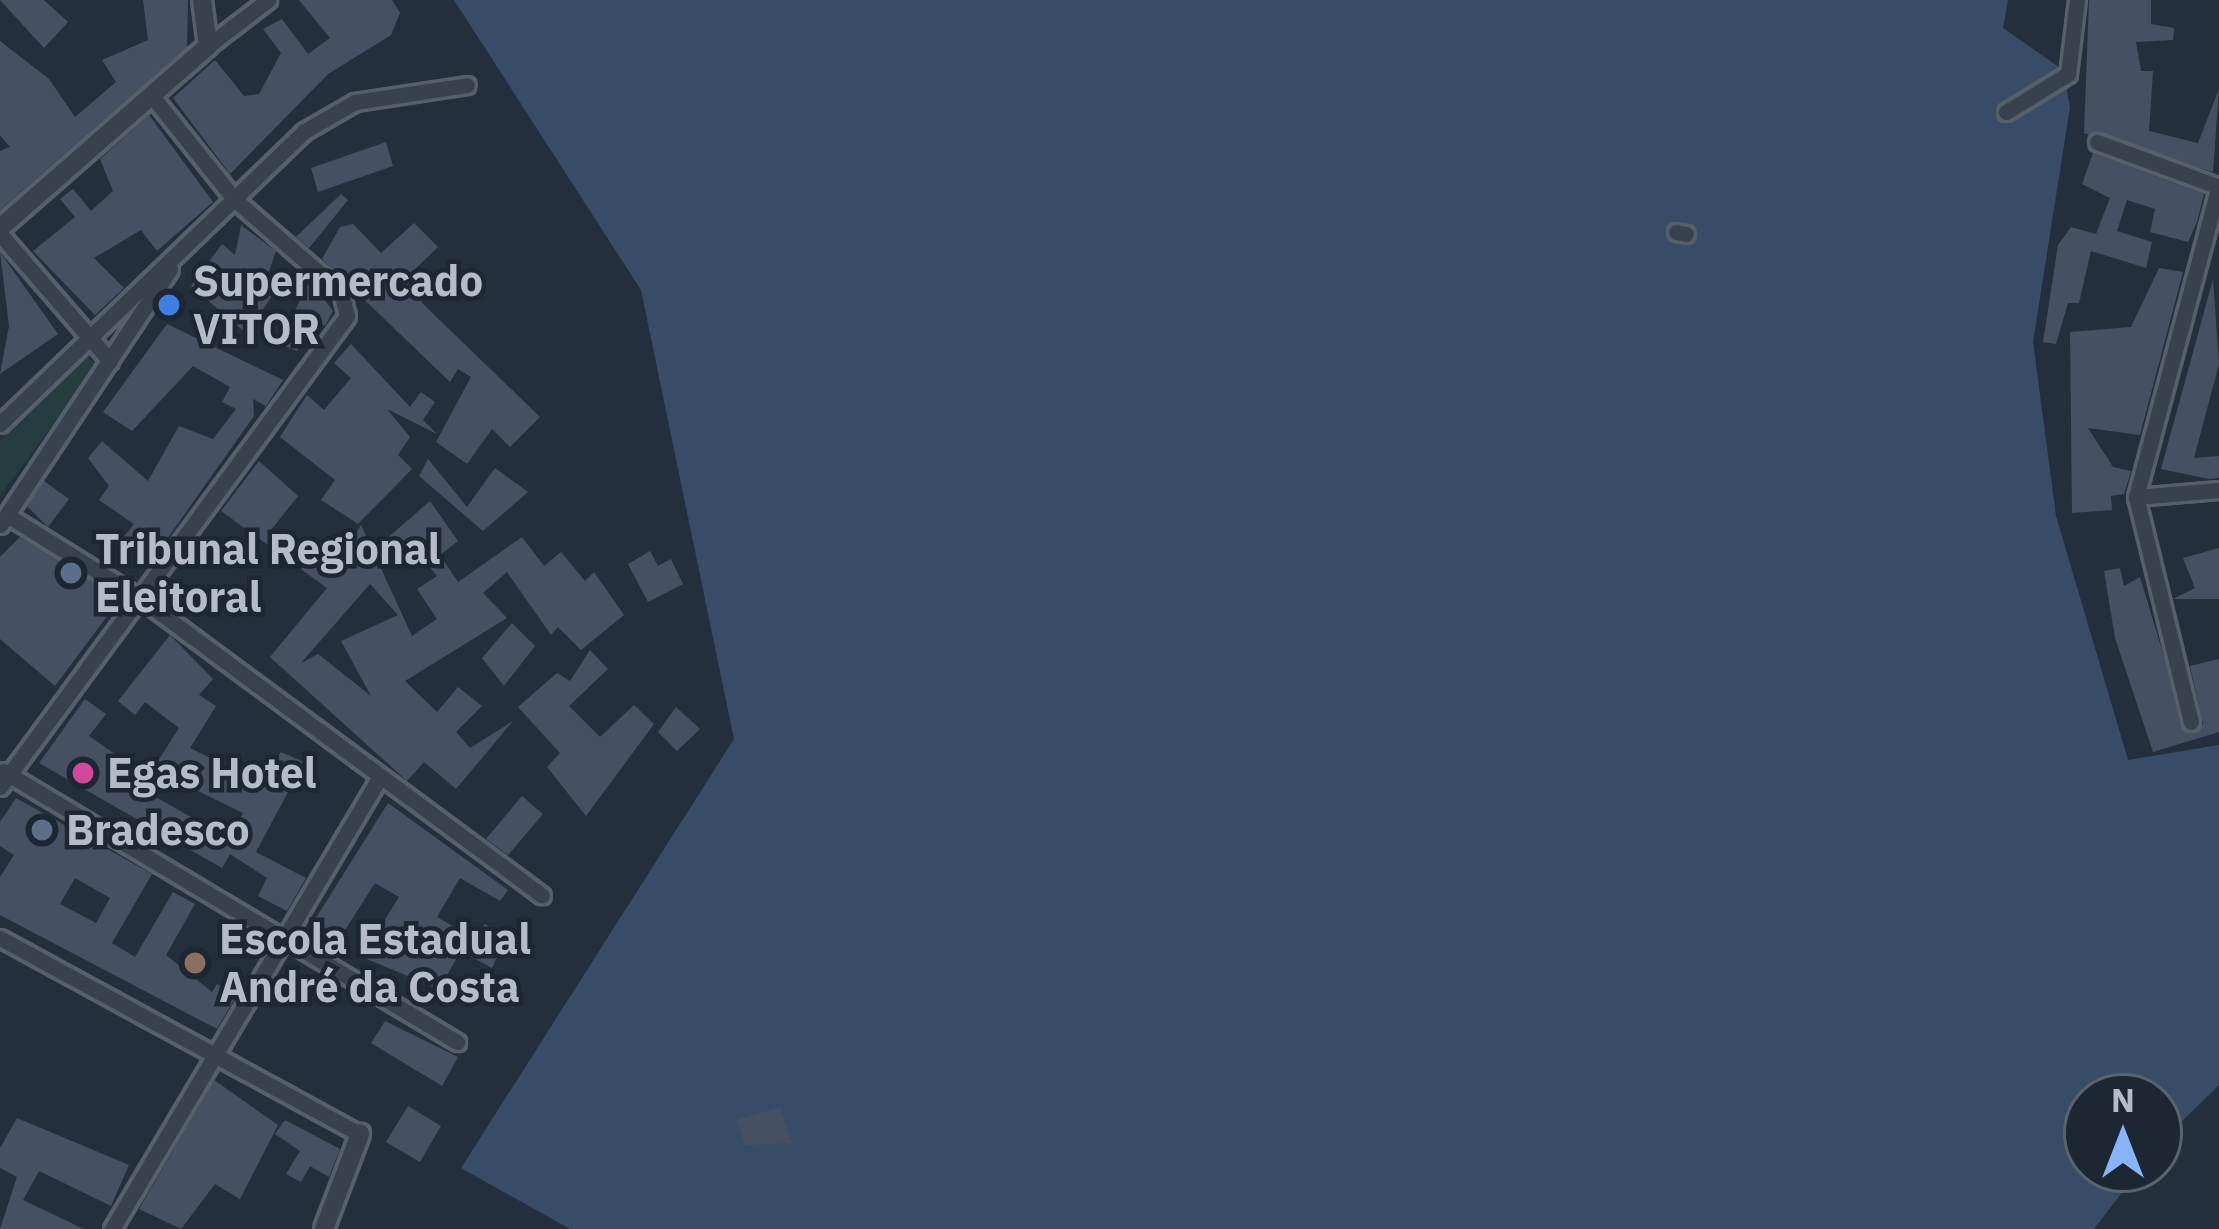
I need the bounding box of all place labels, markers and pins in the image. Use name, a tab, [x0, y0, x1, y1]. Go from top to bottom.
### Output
place label: Supermercado VITOR	[193, 256, 483, 354]
marker: Supermercado VITOR	[156, 292, 182, 318]
place label: Tribunal Regional Eleitoral	[95, 524, 441, 622]
marker: Tribunal Regional Eleitoral	[58, 560, 84, 586]
place label: Egas Hotel	[107, 748, 316, 798]
marker: Egas Hotel	[70, 760, 96, 786]
place label: Bradesco	[66, 805, 250, 855]
marker: Bradesco	[29, 817, 55, 843]
place label: Escola Estadual André da Costa	[219, 914, 531, 1012]
marker: Escola Estadual André da Costa	[182, 950, 208, 976]

